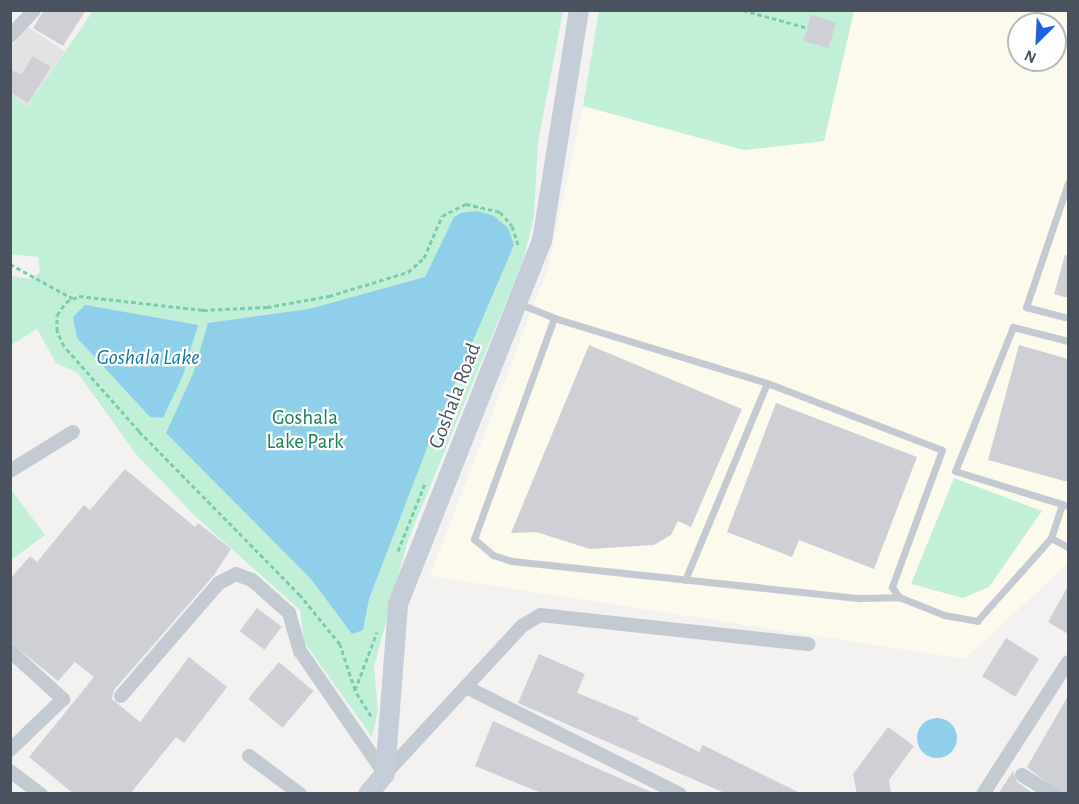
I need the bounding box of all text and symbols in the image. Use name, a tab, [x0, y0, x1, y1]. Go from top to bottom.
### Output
north arrow	[1007, 12, 1067, 72]
text: N	[1022, 47, 1039, 66]
street label: Goshala Road	[423, 340, 487, 452]
water label: Goshala Lake	[96, 345, 200, 371]
park label: Goshala Lake Park	[266, 405, 344, 455]

